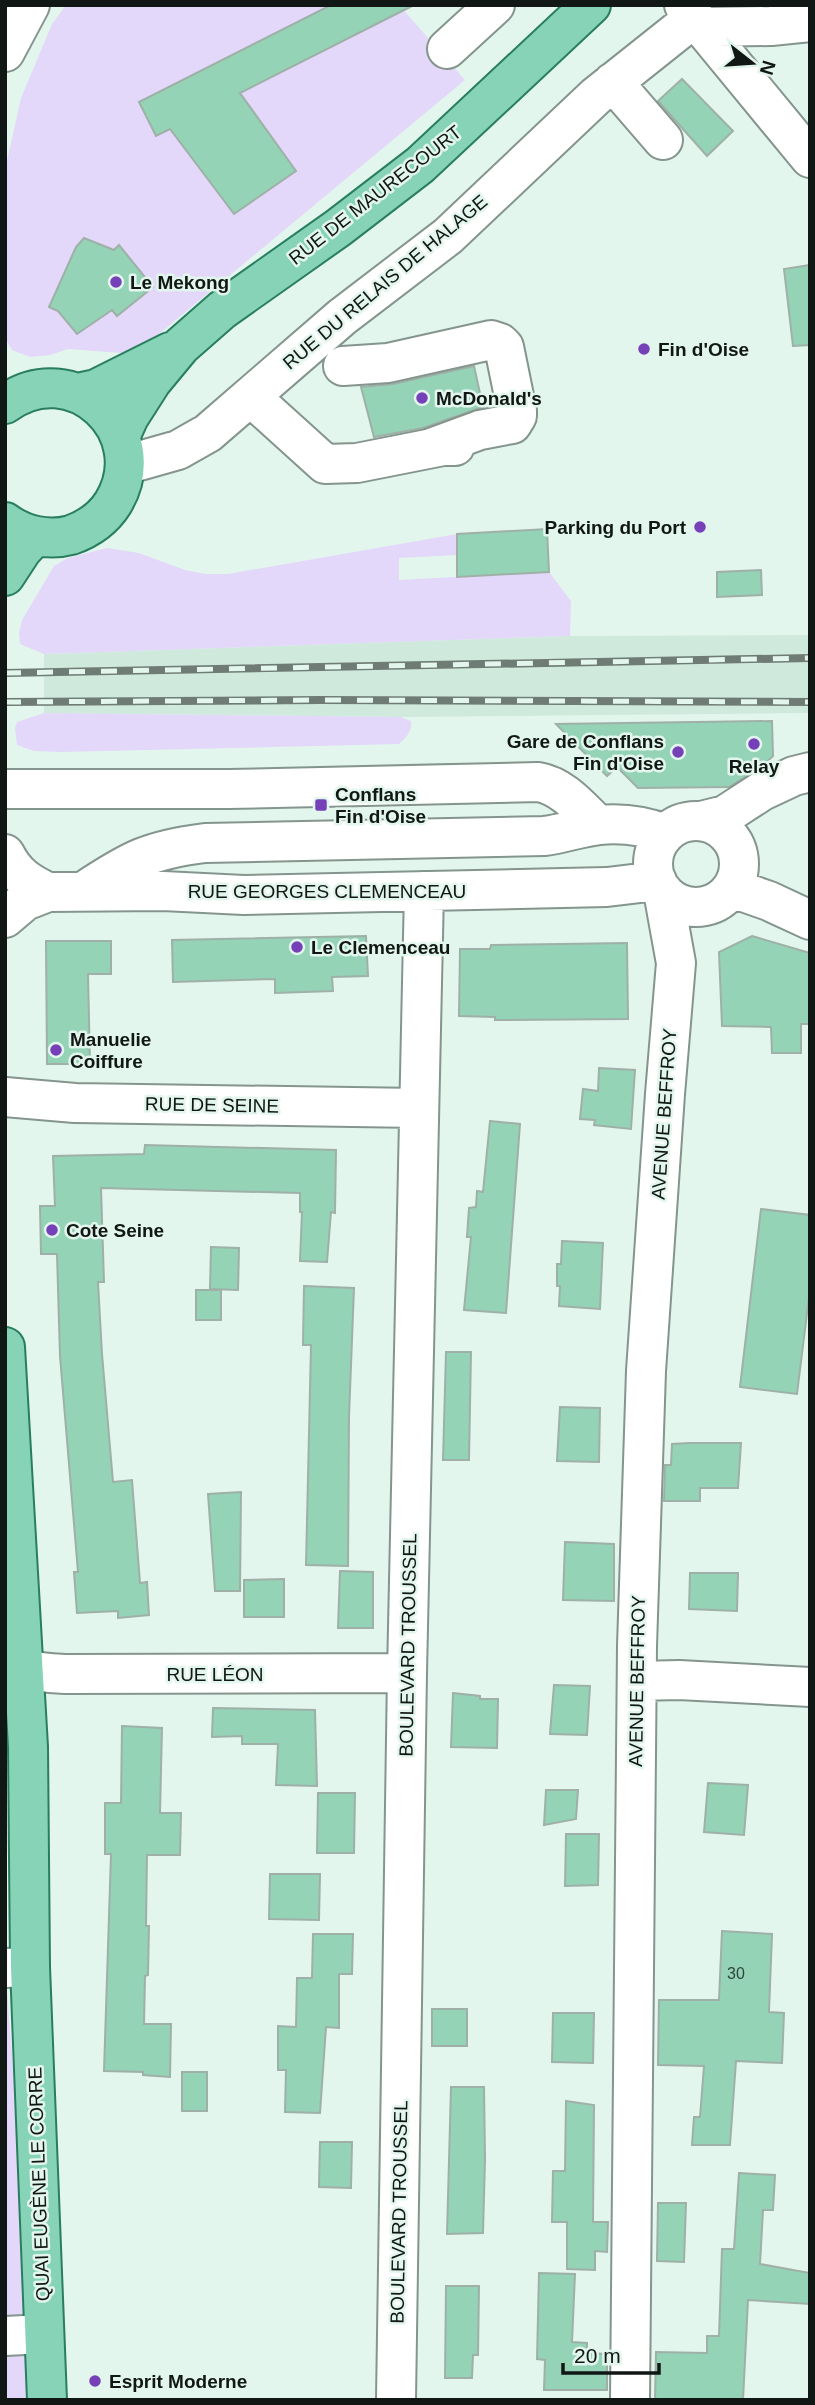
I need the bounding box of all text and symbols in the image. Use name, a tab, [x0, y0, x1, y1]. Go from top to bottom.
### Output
north arrow	[717, 28, 787, 98]
text: N	[756, 58, 780, 77]
street label: RUE DE MAURECOURT	[285, 121, 466, 269]
street label: RUE DU RELAIS DE HALAGE	[279, 190, 491, 374]
place label: Le Mekong	[130, 272, 229, 293]
marker: Le Mekong	[108, 274, 124, 290]
place label: Fin d'Oise	[658, 339, 749, 360]
marker: Fin d'Oise	[636, 341, 652, 357]
place label: McDonald's	[436, 388, 542, 409]
marker: McDonald's	[414, 390, 430, 406]
place label: Parking du Port	[545, 517, 687, 538]
marker: Parking du Port	[692, 519, 708, 535]
place label: Gare de Conflans Fin d'Oise	[507, 731, 664, 774]
marker: Relay	[746, 736, 762, 752]
marker: Gare de Conflans Fin d'Oise	[670, 744, 686, 760]
place label: Relay	[729, 756, 780, 777]
place label: Conflans Fin d'Oise	[335, 784, 426, 827]
marker: Conflans Fin d'Oise	[313, 797, 329, 813]
street label: RUE GEORGES CLEMENCEAU	[188, 881, 466, 902]
place label: Le Clemenceau	[311, 937, 450, 958]
marker: Le Clemenceau	[289, 939, 305, 955]
street label: AVENUE BEFFROY	[648, 1027, 680, 1200]
place label: Manuelie Coiffure	[70, 1029, 151, 1072]
marker: Manuelie Coiffure	[48, 1042, 64, 1058]
street label: RUE DE SEINE	[145, 1093, 279, 1117]
place label: Cote Seine	[66, 1220, 164, 1241]
marker: Cote Seine	[44, 1222, 60, 1238]
street label: BOULEVARD TROUSSEL	[396, 1533, 420, 1757]
street label: AVENUE BEFFROY	[625, 1595, 649, 1767]
street label: RUE LÉON	[166, 1664, 264, 1685]
house number: 30	[727, 1965, 745, 1982]
street label: QUAI EUGÈNE LE CORRE	[24, 2067, 54, 2301]
street label: BOULEVARD TROUSSEL	[387, 2100, 411, 2324]
scale bar	[563, 2332, 659, 2376]
text: 20 m	[574, 2344, 621, 2367]
place label: Esprit Moderne	[109, 2371, 247, 2392]
marker: Esprit Moderne	[87, 2373, 103, 2389]

